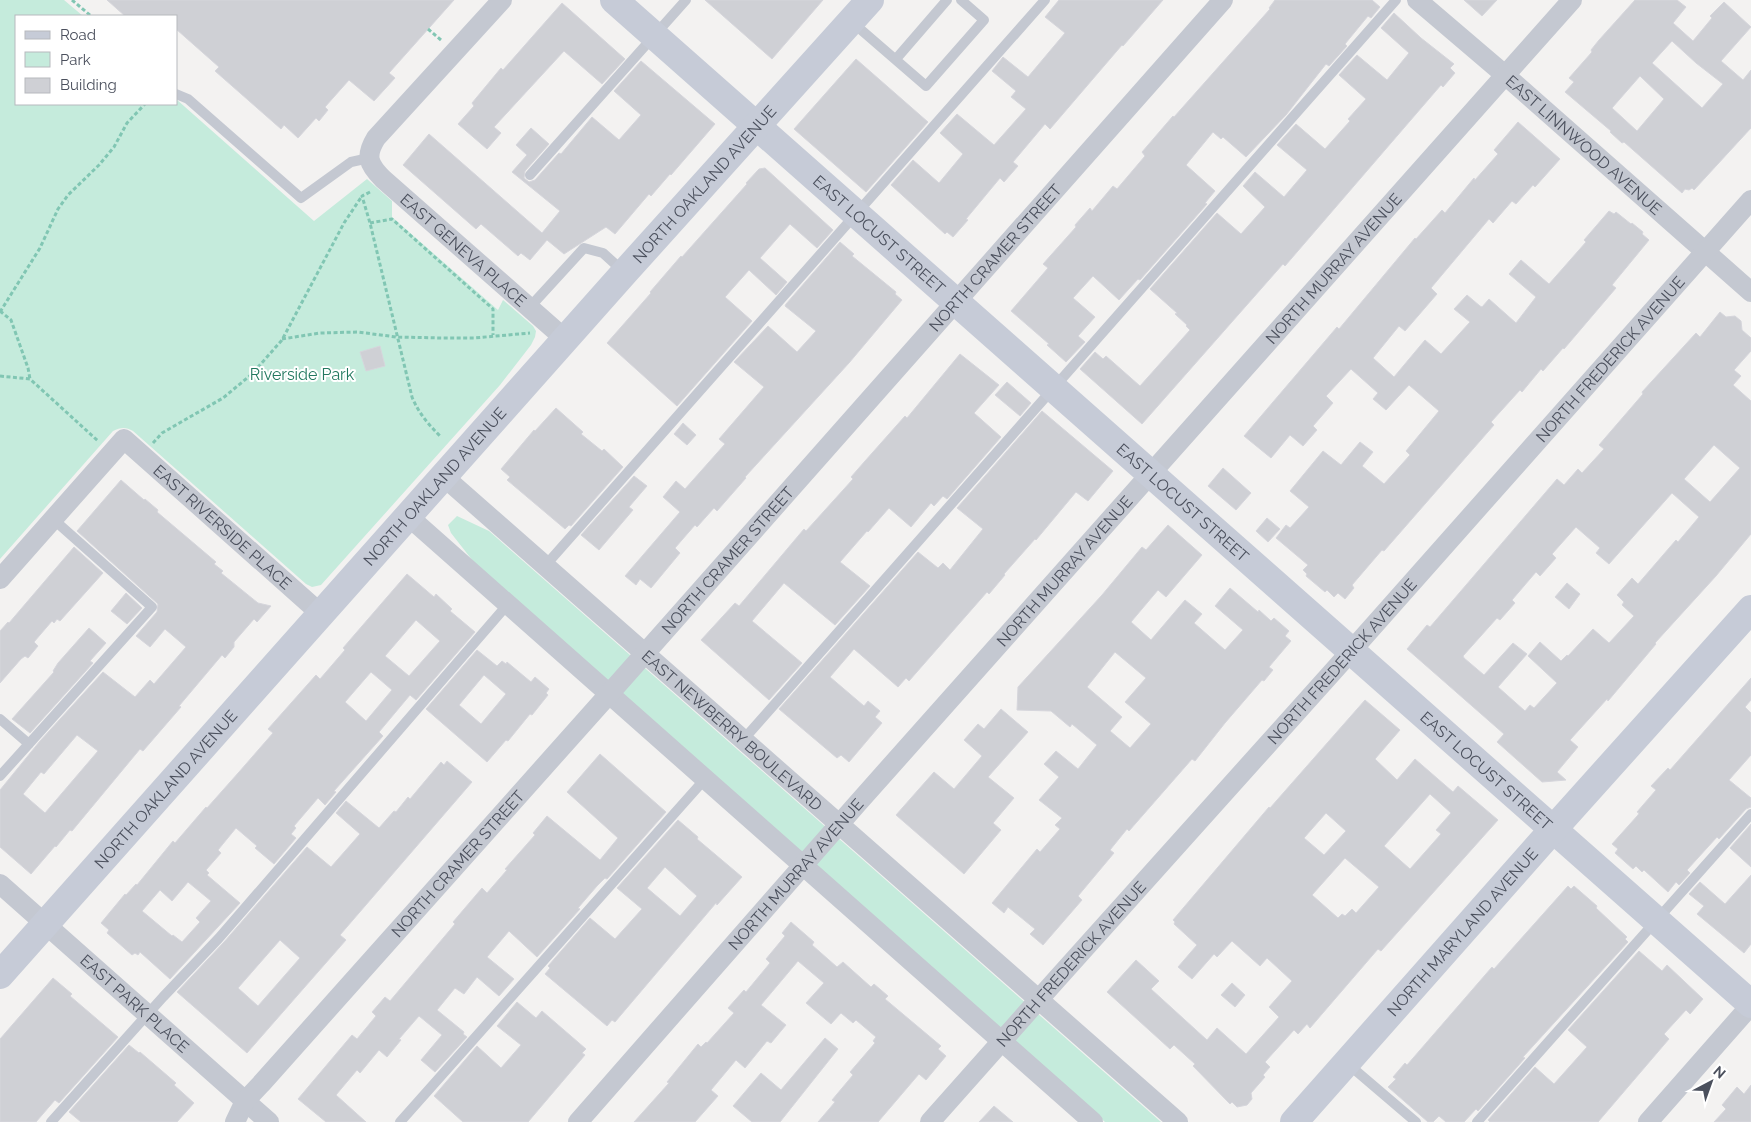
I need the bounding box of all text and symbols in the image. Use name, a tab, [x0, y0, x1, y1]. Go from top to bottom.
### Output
legend	[15, 15, 178, 105]
text: Road	[60, 26, 96, 44]
text: Park	[60, 51, 91, 69]
street label: EAST LINNWOOD AVENUE	[1502, 71, 1666, 219]
text: Building	[60, 76, 117, 94]
street label: NORTH OAKLAND AVENUE	[628, 101, 780, 267]
street label: EAST LOCUST STREET	[809, 171, 949, 298]
street label: NORTH CRAMER STREET	[925, 180, 1065, 335]
street label: EAST GENEVA PLACE	[397, 189, 531, 311]
street label: NORTH MURRAY AVENUE	[1262, 189, 1406, 347]
street label: NORTH FREDERICK AVENUE	[1532, 272, 1689, 446]
park label: Riverside Park	[250, 365, 355, 384]
street label: NORTH OAKLAND AVENUE	[359, 403, 510, 569]
street label: EAST LOCUST STREET	[1113, 439, 1253, 566]
street label: EAST RIVERSIDE PLACE	[150, 460, 296, 593]
street label: NORTH CRAMER STREET	[657, 482, 798, 638]
street label: NORTH MURRAY AVENUE	[992, 491, 1136, 650]
street label: NORTH FREDERICK AVENUE	[1263, 574, 1421, 748]
street label: EAST NEWBERRY BOULEVARD	[638, 646, 826, 814]
street label: NORTH OAKLAND AVENUE	[90, 706, 241, 872]
street label: EAST LOCUST STREET	[1417, 707, 1557, 834]
street label: NORTH CRAMER STREET	[387, 786, 528, 941]
street label: NORTH MURRAY AVENUE	[724, 794, 867, 954]
street label: NORTH MARYLAND AVENUE	[1383, 844, 1542, 1020]
street label: NORTH FREDERICK AVENUE	[992, 877, 1150, 1050]
street label: EAST PARK PLACE	[77, 950, 193, 1056]
north arrow	[1686, 1057, 1736, 1107]
text: N	[1710, 1063, 1729, 1082]

